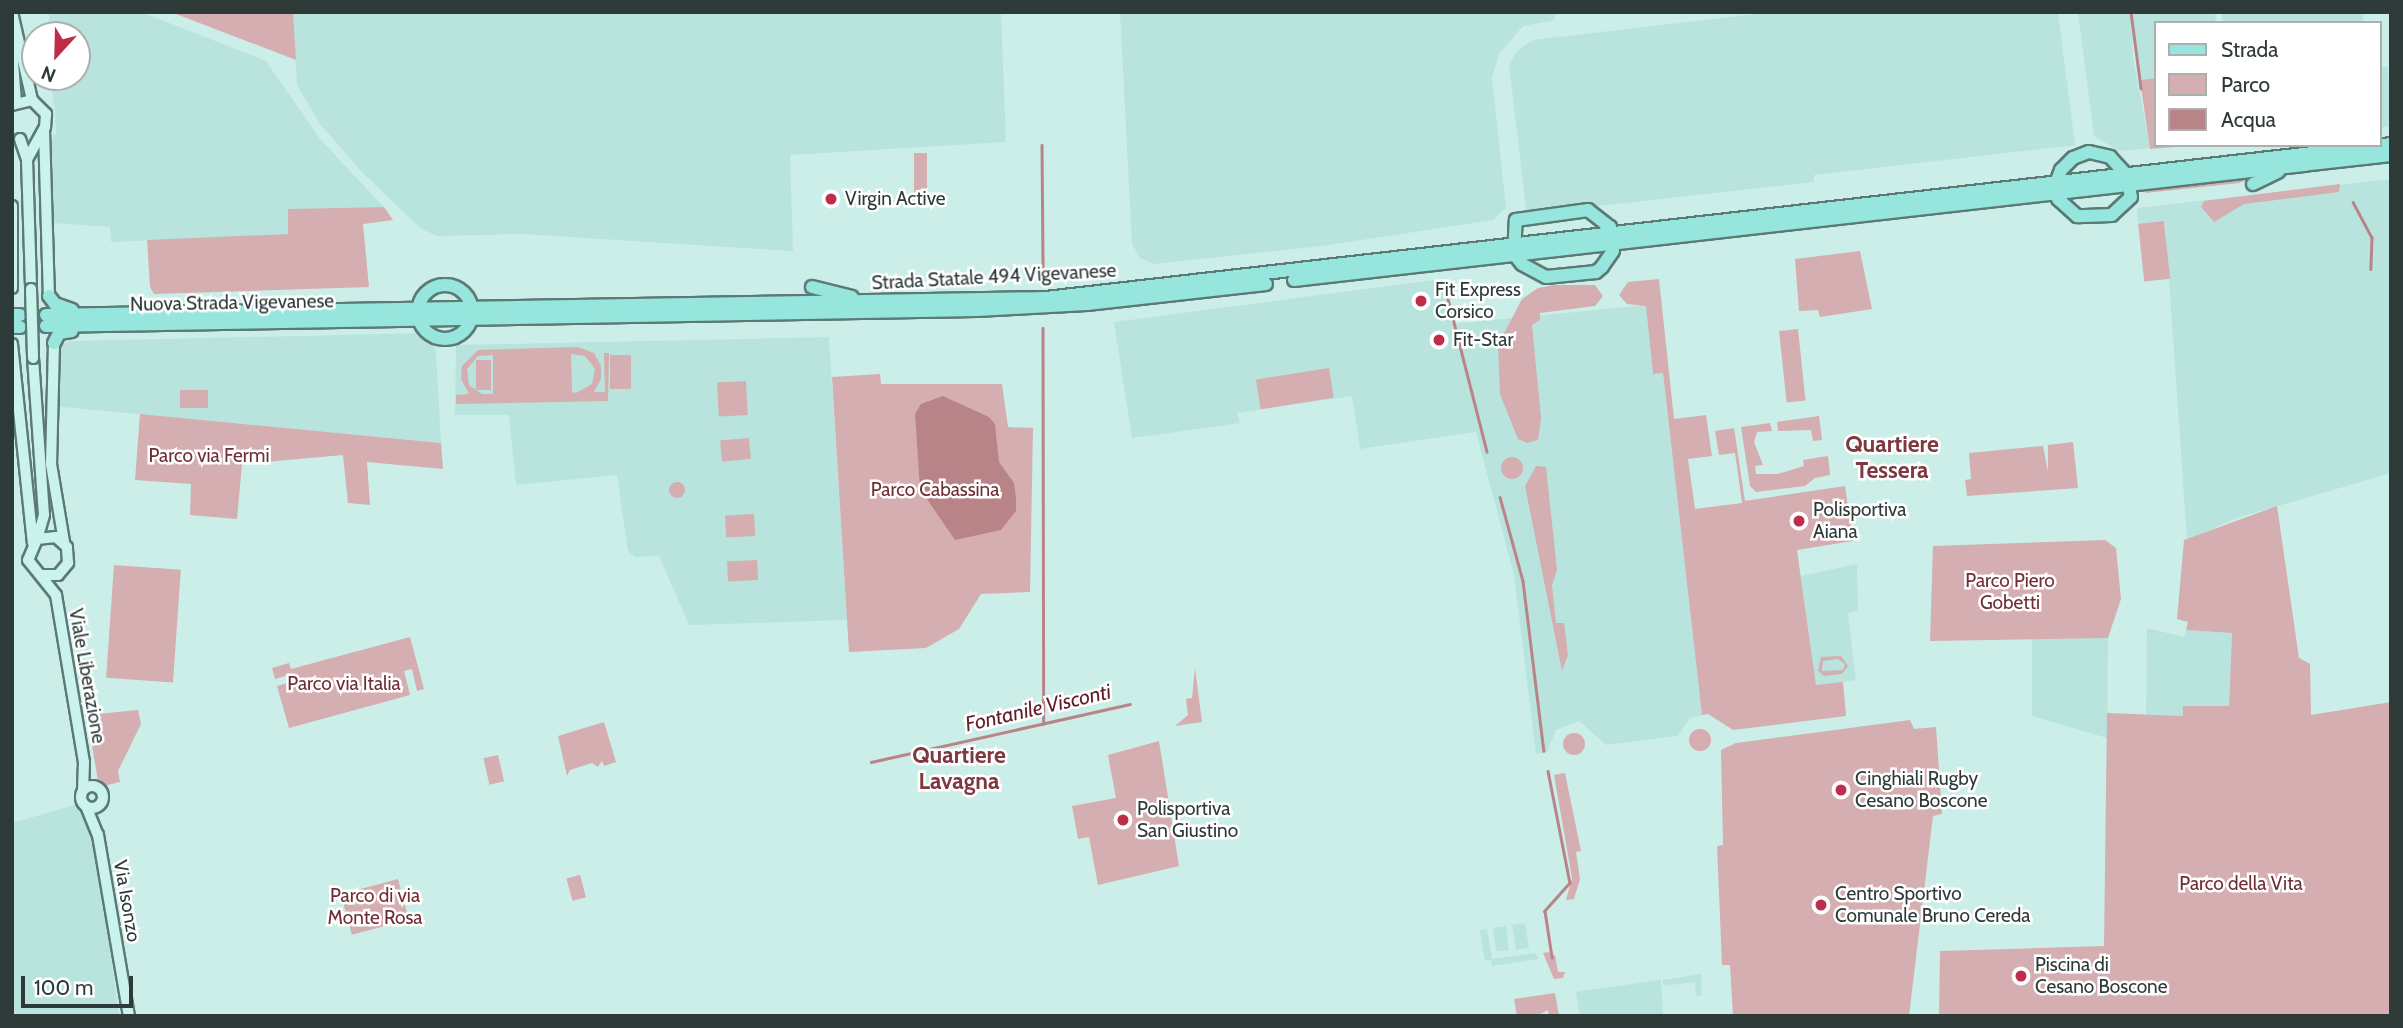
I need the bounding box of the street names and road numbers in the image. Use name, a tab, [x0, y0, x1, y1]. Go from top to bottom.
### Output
street label: Strada Statale 494 Vigevanese	[871, 259, 1117, 295]
street label: Nuova Strada Vigevanese	[130, 290, 334, 316]
street label: Viale Liberazione	[64, 607, 110, 745]
street label: Via Isonzo	[109, 858, 145, 944]

